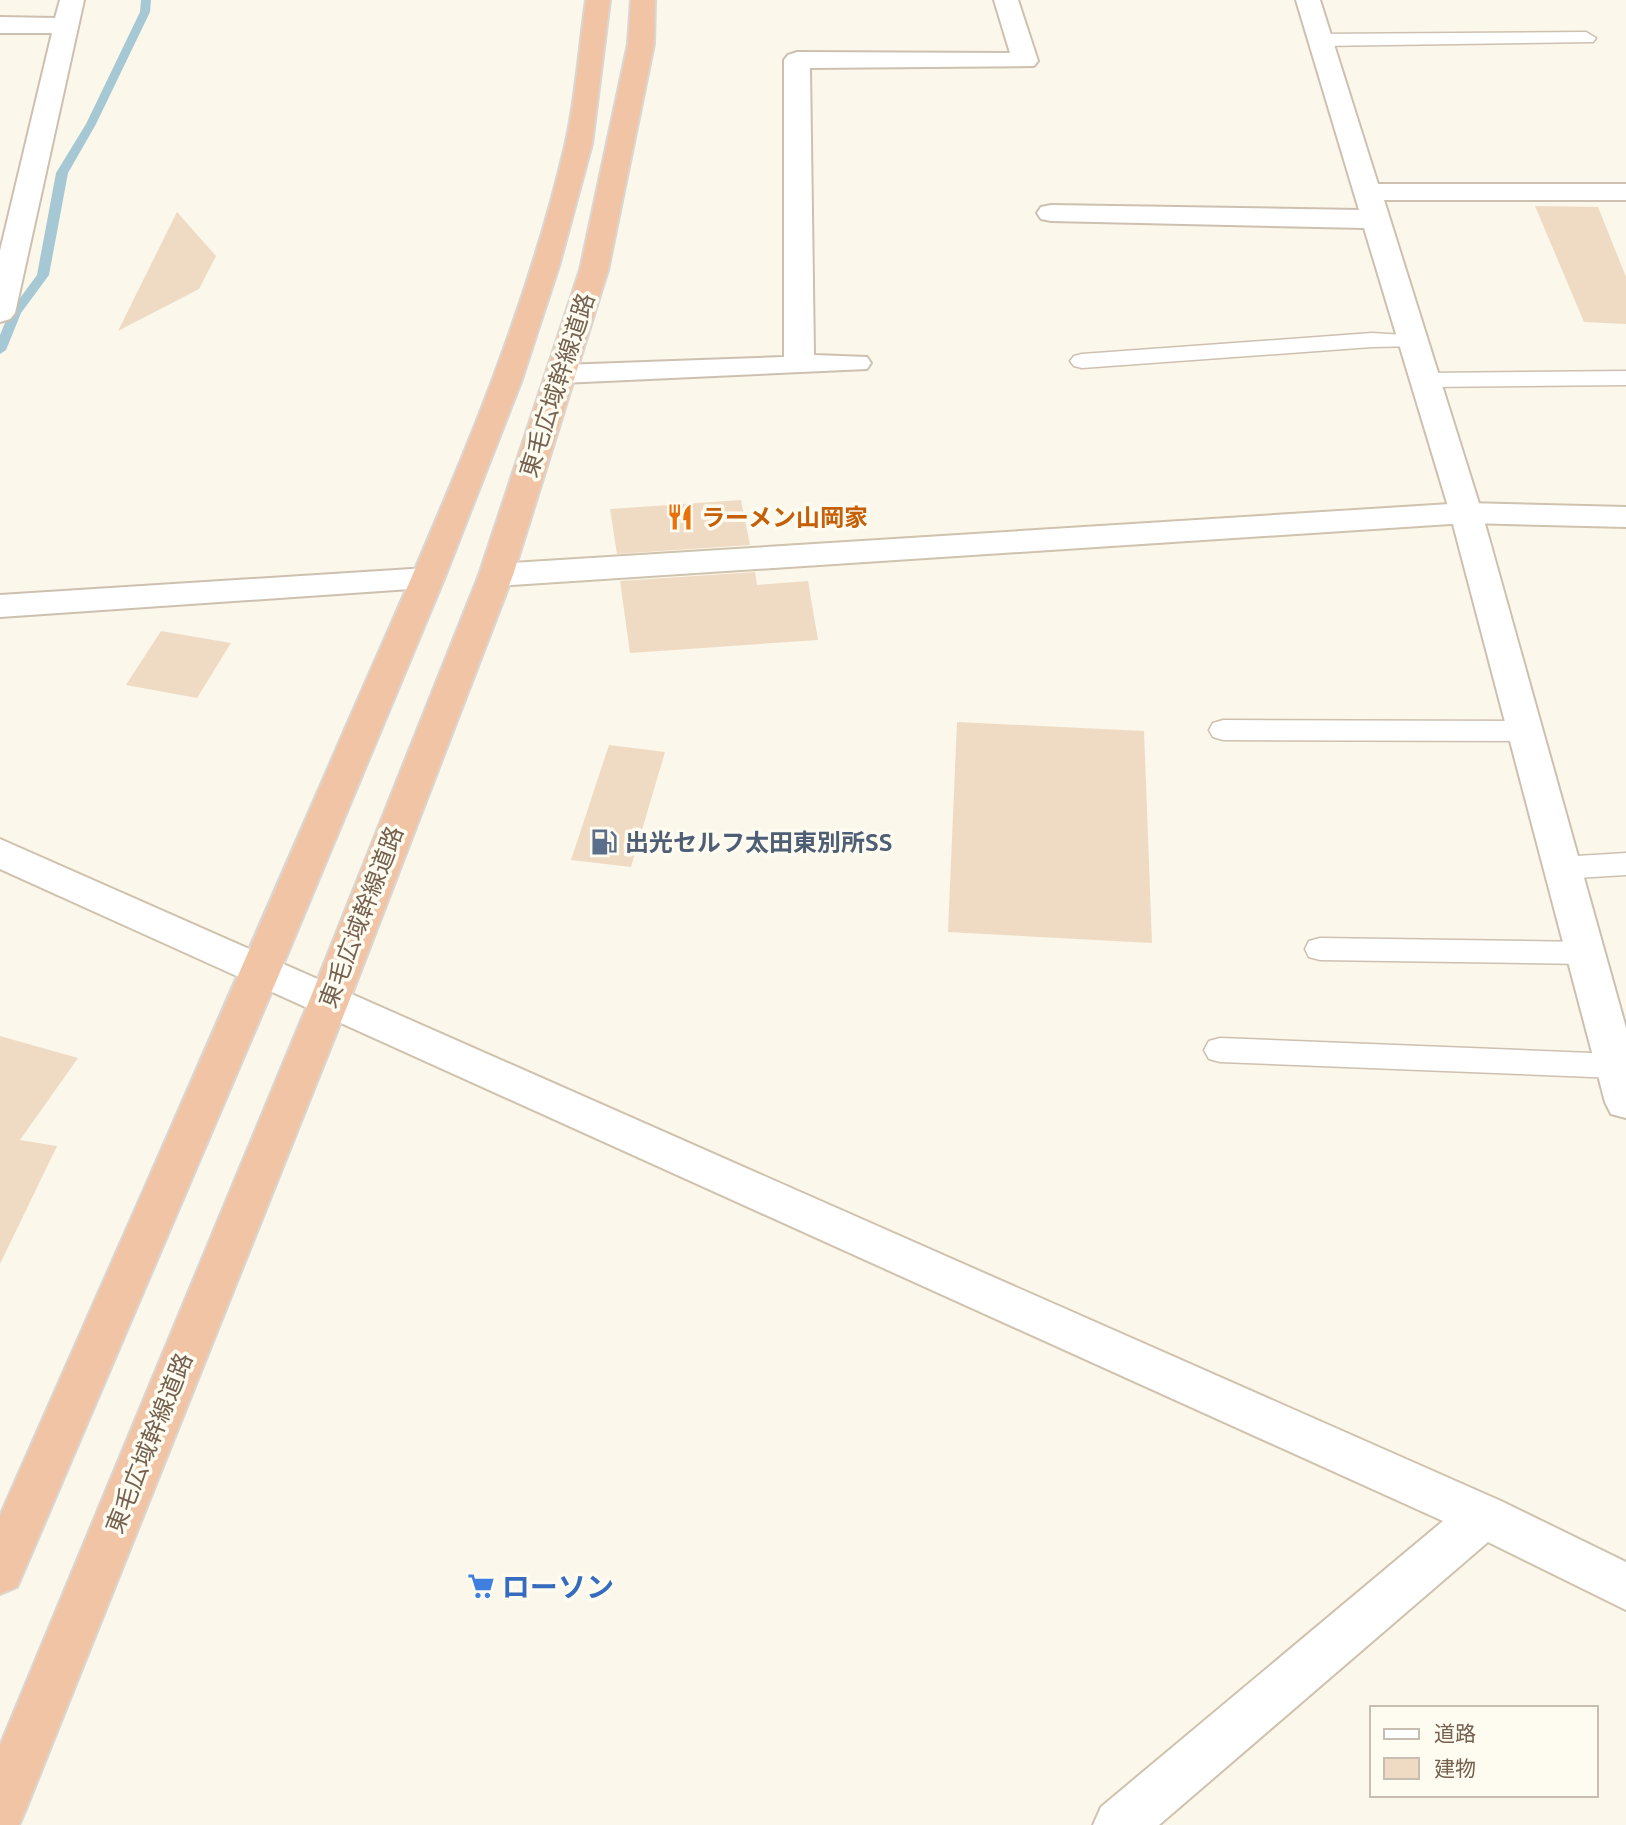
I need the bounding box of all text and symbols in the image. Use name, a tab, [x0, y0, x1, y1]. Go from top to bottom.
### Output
street label: 東毛広域幹線道路	[514, 290, 600, 480]
restaurant icon: ラーメン山岡家	[665, 502, 695, 532]
place label: ラーメン山岡家	[701, 504, 868, 531]
street label: 東毛広域幹線道路	[314, 823, 408, 1011]
fuel station icon: 出光セルフ太田東別所SS	[589, 827, 619, 857]
place label: 出光セルフ太田東別所SS	[625, 829, 892, 856]
street label: 東毛広域幹線道路	[101, 1349, 197, 1537]
supermarket icon: ローソン	[466, 1571, 496, 1601]
place label: ローソン	[502, 1571, 614, 1602]
legend	[1370, 1706, 1598, 1797]
text: 道路	[1434, 1721, 1476, 1745]
text: 建物	[1434, 1756, 1476, 1780]

